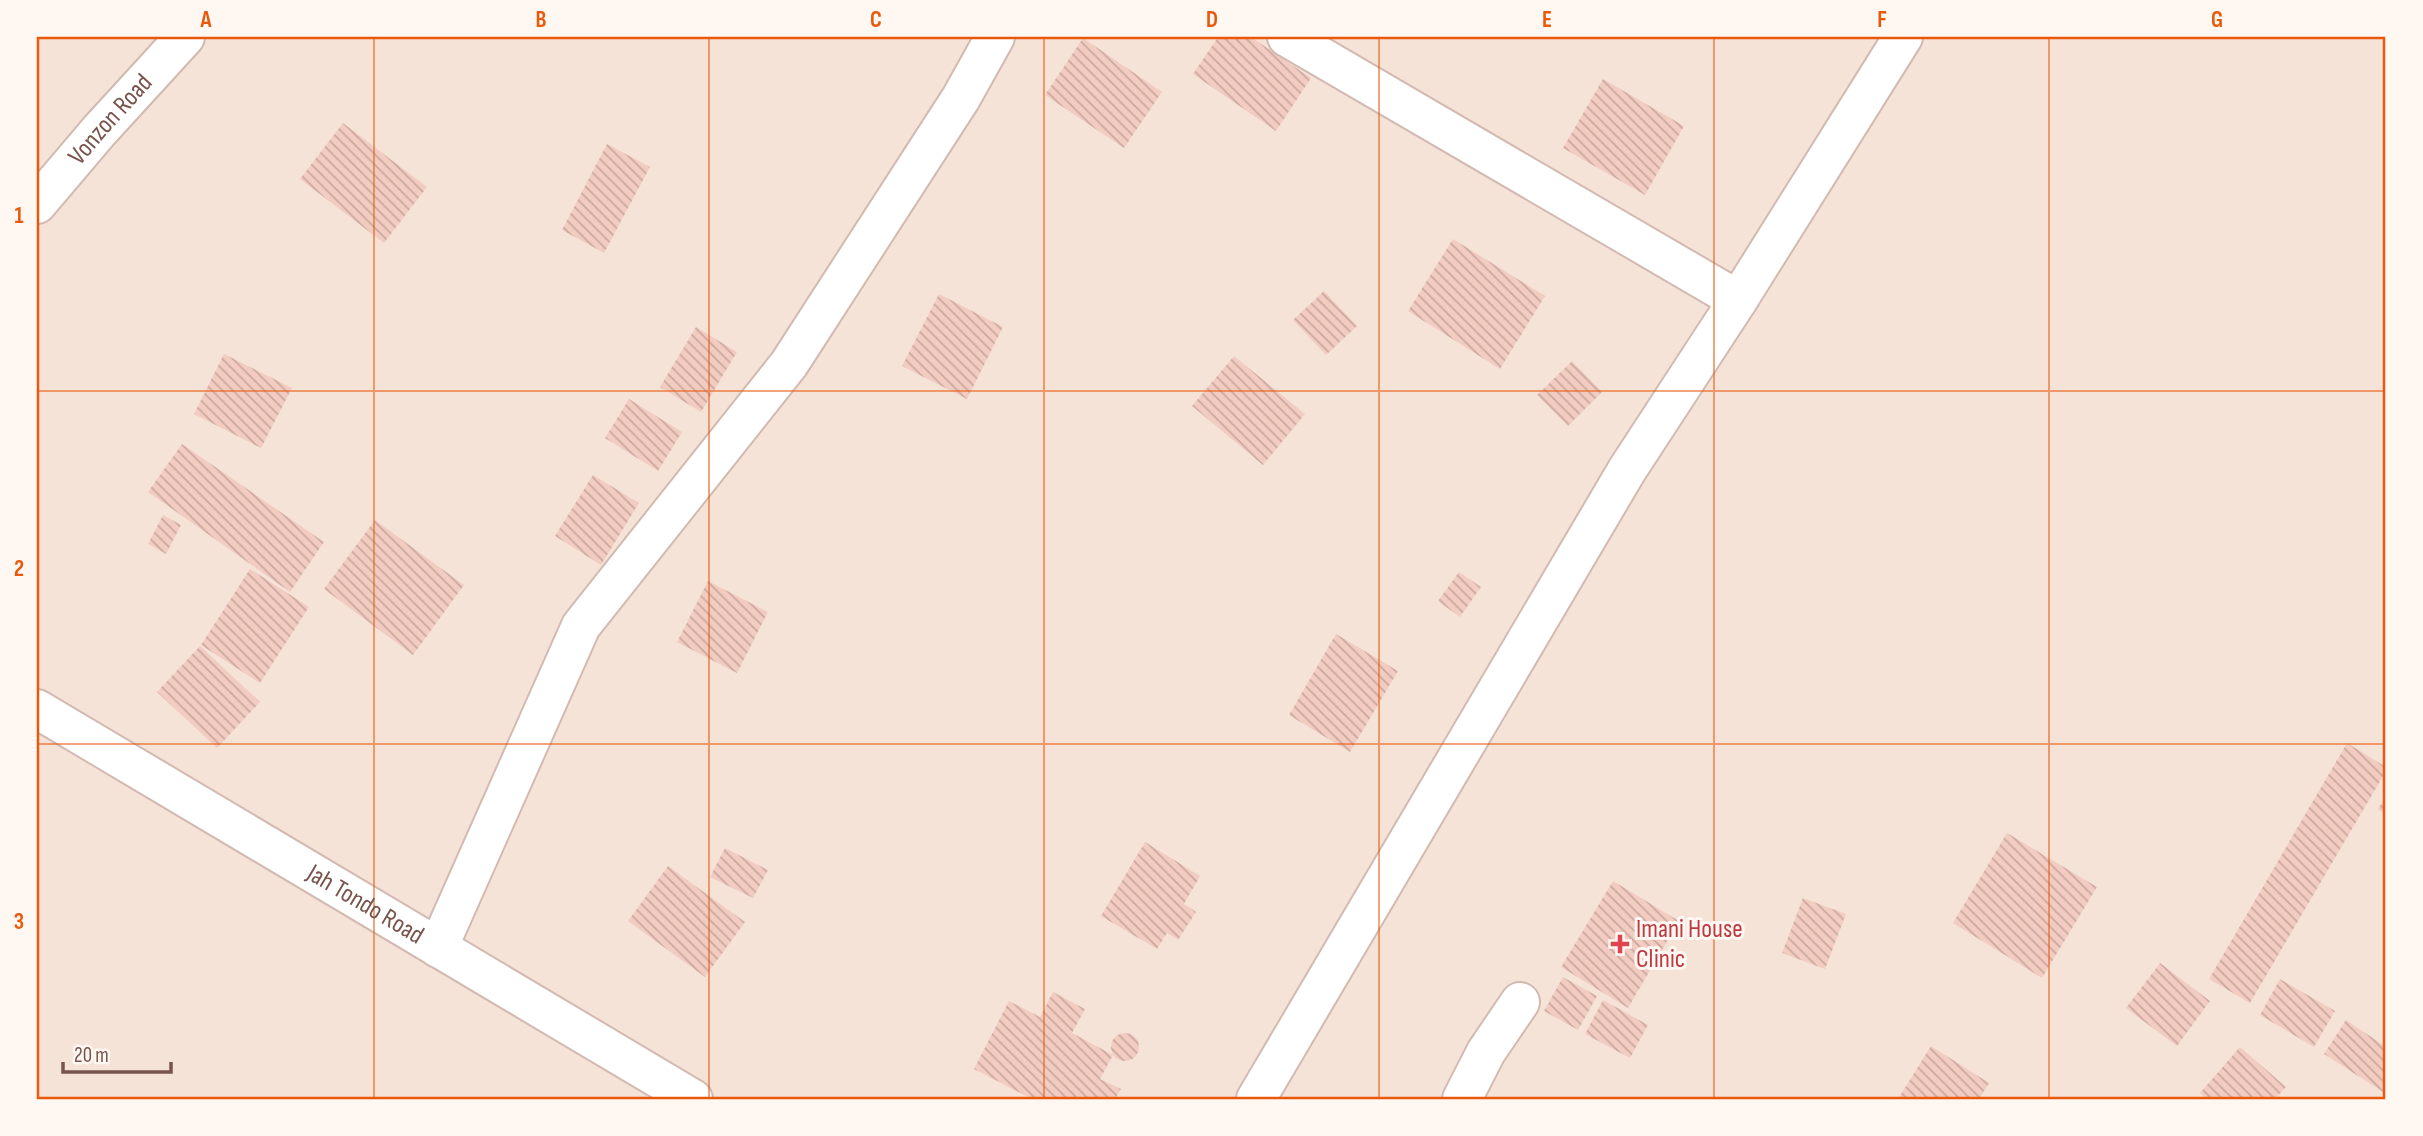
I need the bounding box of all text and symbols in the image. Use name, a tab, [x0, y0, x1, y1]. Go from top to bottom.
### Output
text: A	[200, 6, 213, 34]
text: B	[536, 6, 547, 34]
text: C	[870, 6, 882, 34]
text: D	[1206, 6, 1218, 34]
text: E	[1542, 6, 1552, 34]
text: F	[1877, 6, 1887, 34]
text: G	[2211, 6, 2223, 34]
street label: Vonzon Road	[62, 68, 159, 171]
text: 1	[14, 202, 24, 230]
text: 2	[14, 555, 24, 583]
street label: Jah Tondo Road	[300, 857, 429, 951]
text: 3	[14, 908, 24, 936]
place label: Imani House Clinic	[1636, 914, 1743, 975]
marker: Imani House Clinic	[1610, 934, 1630, 954]
scale bar	[63, 1031, 172, 1075]
text: 20 m	[74, 1043, 109, 1068]

